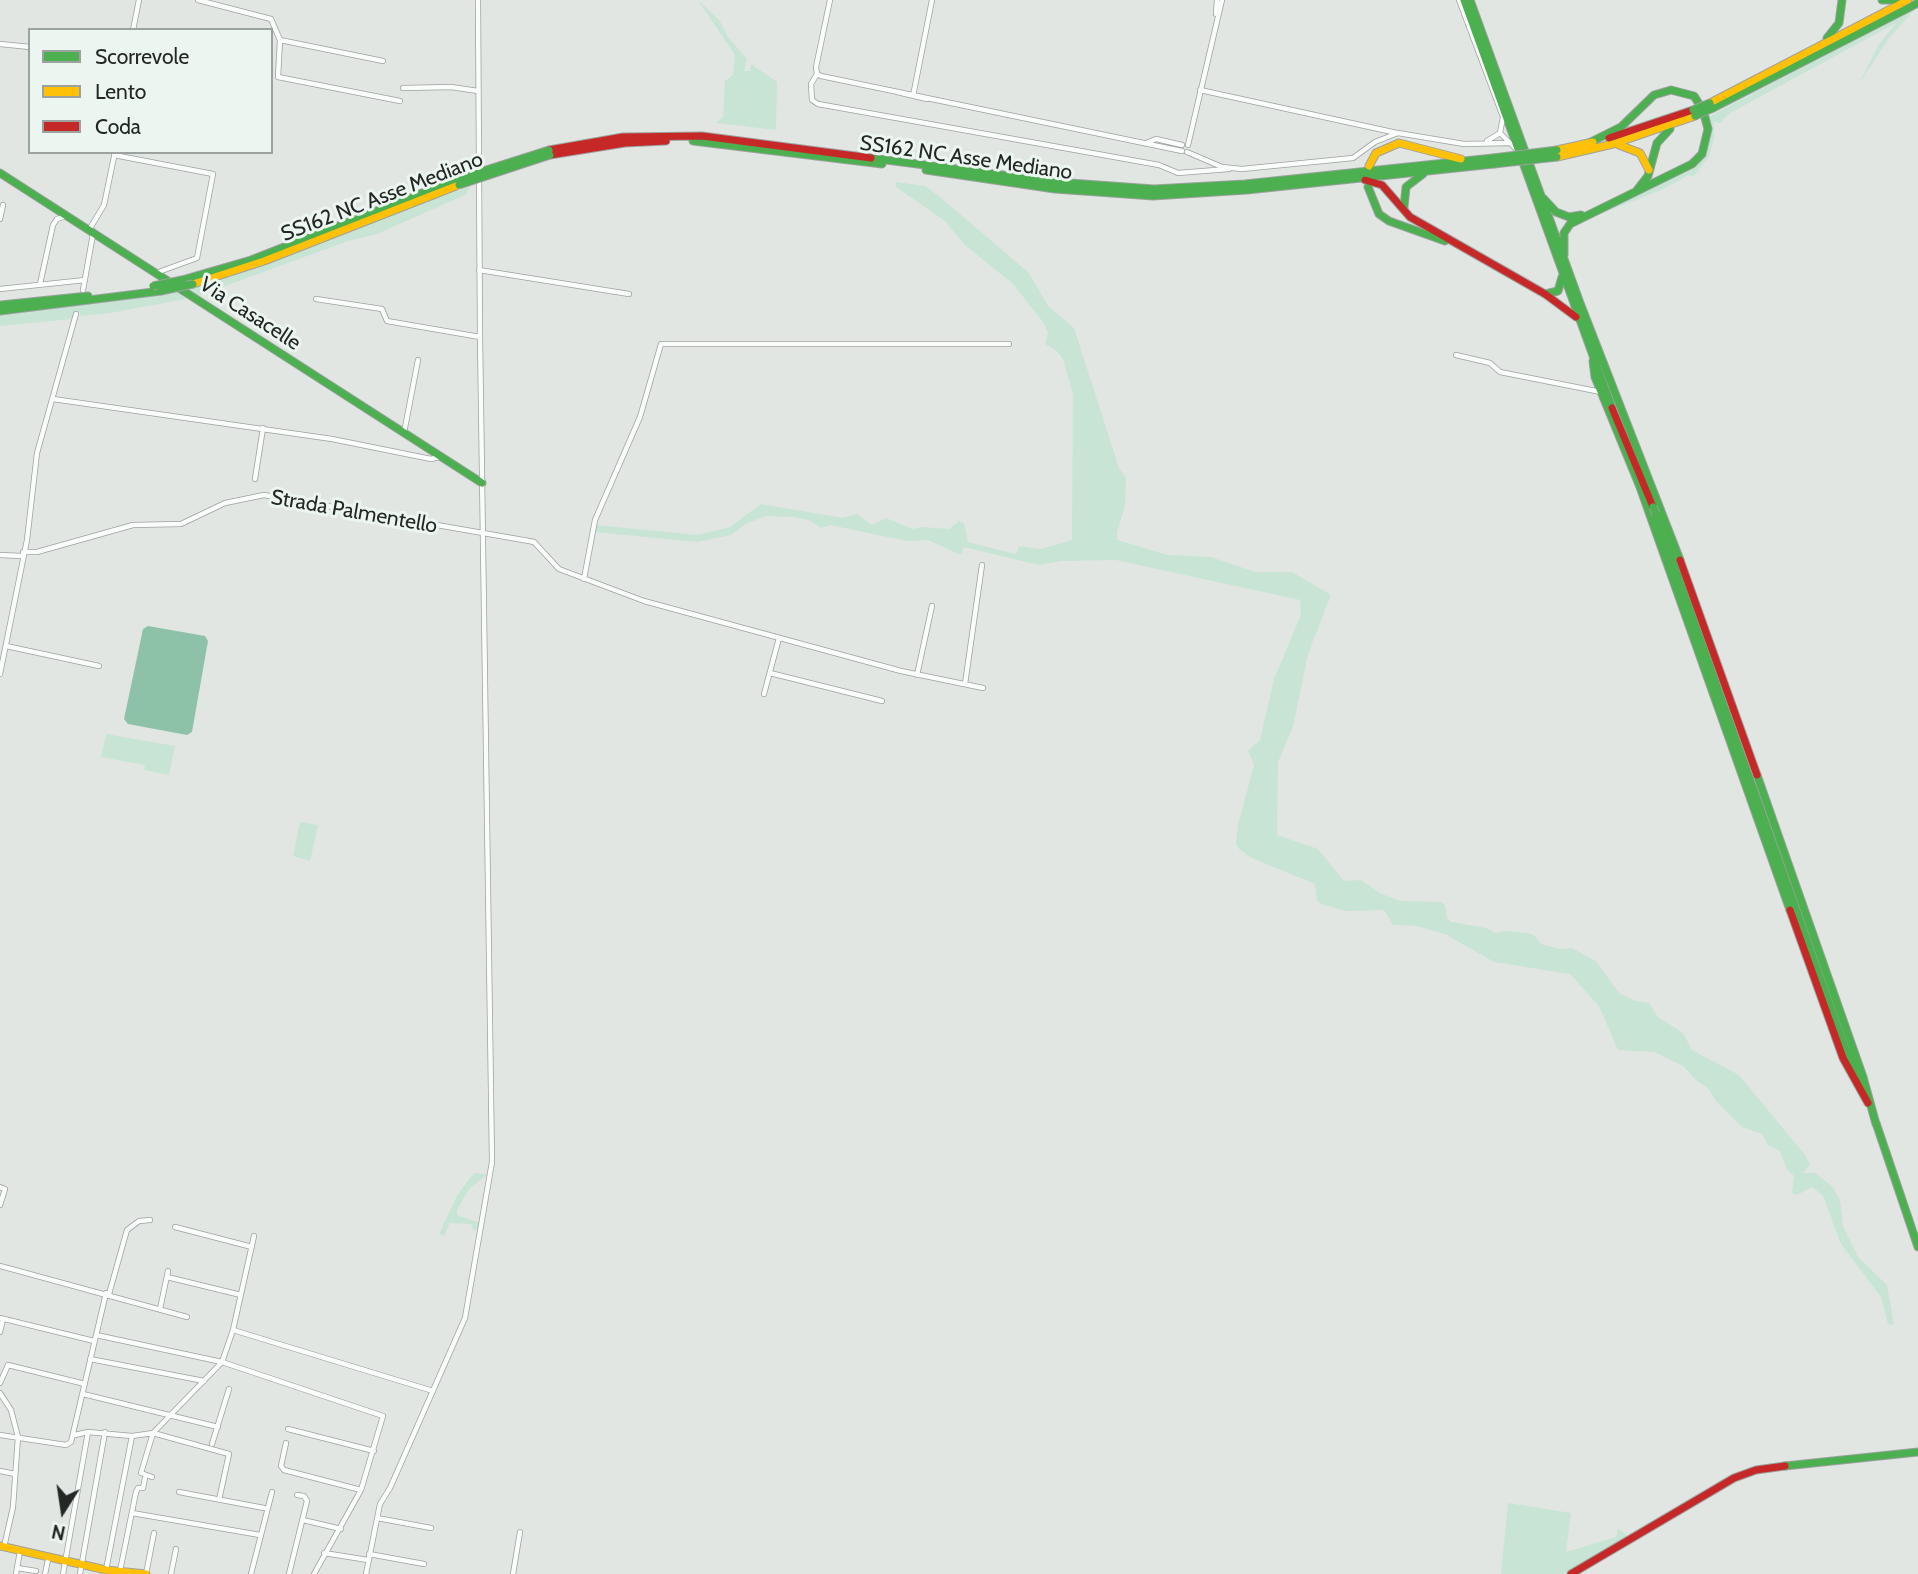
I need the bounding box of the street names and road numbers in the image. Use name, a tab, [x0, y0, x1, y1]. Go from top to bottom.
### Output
street label: SS162 NC Asse Mediano	[858, 131, 1074, 185]
street label: SS162 NC Asse Mediano	[277, 147, 487, 247]
street label: Via Casacelle	[195, 272, 305, 356]
street label: Strada Palmentello	[269, 485, 439, 539]

